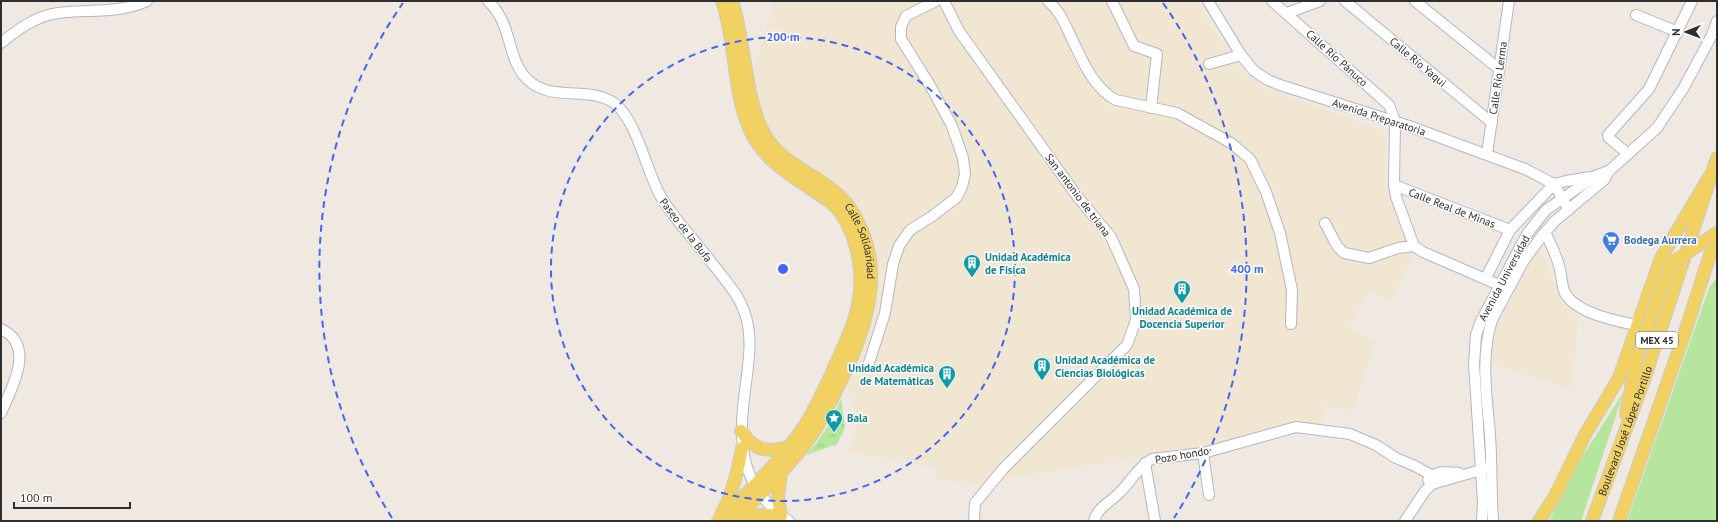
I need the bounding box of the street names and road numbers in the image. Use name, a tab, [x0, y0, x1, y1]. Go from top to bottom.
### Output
street label: Calle Río Pánuco	[1303, 27, 1371, 90]
street label: Calle Río Yaqui	[1387, 34, 1449, 90]
street label: Calle Río Lerma	[1486, 41, 1510, 115]
street label: Avenida Preparatoria	[1331, 95, 1427, 139]
street label: San antonio de triana	[1042, 151, 1114, 239]
street label: Calle Real de Minas	[1407, 185, 1498, 231]
street label: Paseo de la Bufa	[657, 195, 715, 265]
street label: Calle Solidaridad	[842, 200, 878, 279]
street label: Avenida Universidad	[1475, 232, 1533, 324]
road number: MEX 45	[1636, 332, 1678, 348]
street label: Boulevard José López Portillo	[1595, 364, 1655, 498]
street label: Pozo hondo	[1154, 443, 1210, 467]

